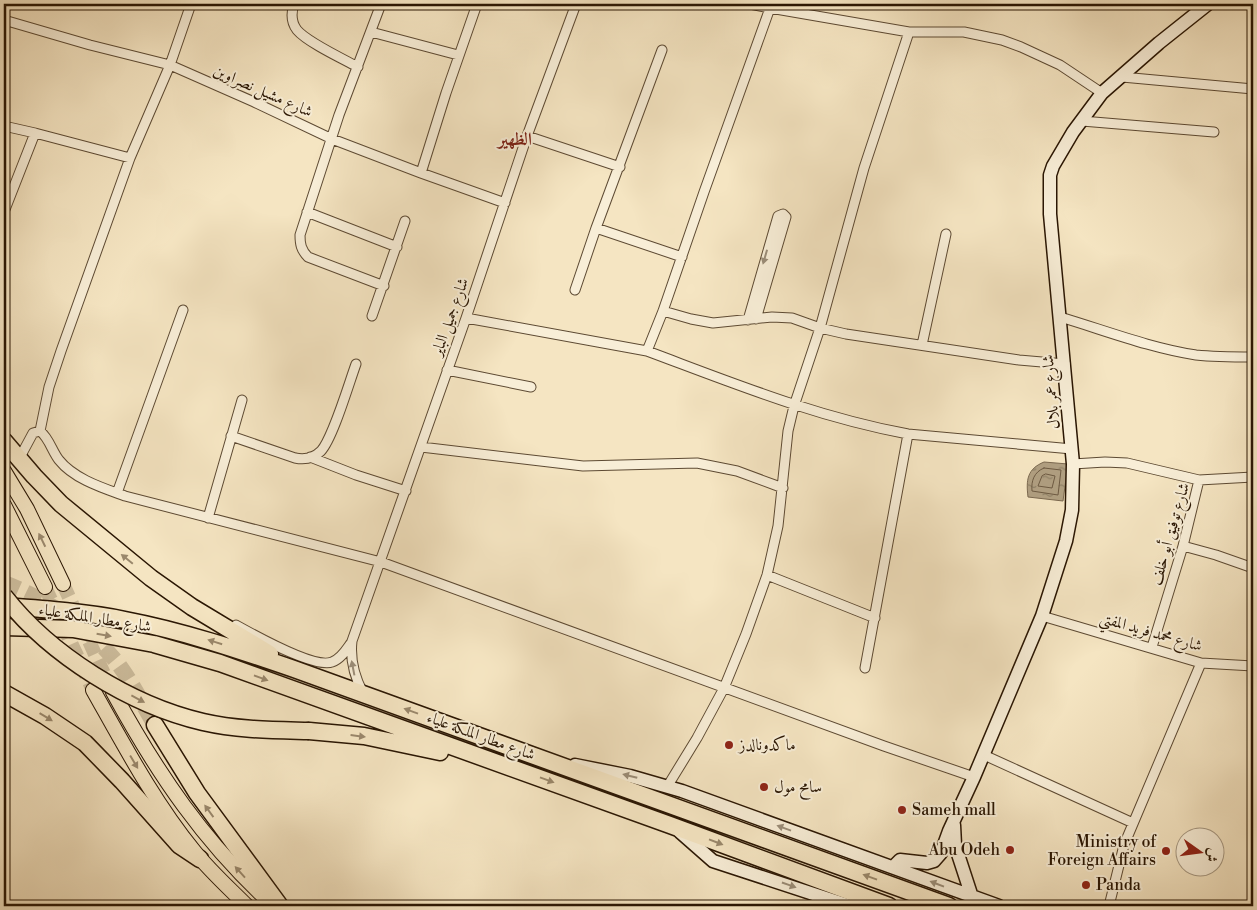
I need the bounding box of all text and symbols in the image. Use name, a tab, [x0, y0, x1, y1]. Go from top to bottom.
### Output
street label: شارع مشيل نصراوين	[209, 60, 316, 125]
district label: الظهير	[496, 128, 532, 151]
one-way arrow	[761, 249, 769, 264]
street label: شارع جميل الباير	[426, 275, 476, 362]
street label: شارع عمر بلال	[1038, 354, 1067, 430]
street label: شارع توفيق أبو خلف	[1144, 480, 1197, 588]
one-way arrow	[38, 533, 46, 547]
one-way arrow	[121, 553, 134, 564]
street label: شارع مطار الملكة علياء	[37, 599, 153, 640]
street label: شارع محمد فريد المفتي	[1096, 608, 1205, 661]
one-way arrow	[97, 631, 113, 639]
one-way arrow	[207, 638, 222, 646]
one-way arrow	[349, 659, 357, 675]
one-way arrow	[254, 674, 269, 682]
one-way arrow	[131, 695, 146, 703]
one-way arrow	[404, 707, 419, 714]
street label: شارع مطار الملكة علياء	[423, 707, 538, 768]
one-way arrow	[40, 712, 53, 721]
one-way arrow	[350, 732, 366, 740]
place label: ماكدونالدز	[737, 735, 796, 755]
marker: ماكدونالدز	[723, 739, 735, 751]
one-way arrow	[130, 756, 139, 769]
one-way arrow	[623, 772, 638, 780]
one-way arrow	[540, 776, 555, 784]
place label: سامح مول	[774, 777, 822, 800]
marker: سامح مول	[758, 781, 770, 793]
place label: Sameh mall	[912, 800, 996, 820]
marker: Sameh mall	[896, 804, 908, 816]
one-way arrow	[204, 805, 215, 818]
one-way arrow	[776, 824, 791, 832]
north arrow	[1174, 828, 1224, 878]
place label: Ministry of Foreign Affairs	[1048, 832, 1157, 870]
one-way arrow	[709, 838, 724, 846]
place label: Abu Odeh	[928, 840, 1000, 860]
marker: Abu Odeh	[1004, 844, 1016, 856]
marker: Ministry of Foreign Affairs	[1160, 845, 1172, 857]
text: ش	[1201, 846, 1222, 864]
one-way arrow	[234, 867, 246, 879]
one-way arrow	[863, 873, 878, 880]
place label: Panda	[1096, 875, 1142, 895]
one-way arrow	[930, 879, 944, 887]
marker: Panda	[1080, 879, 1092, 891]
one-way arrow	[782, 881, 797, 889]

